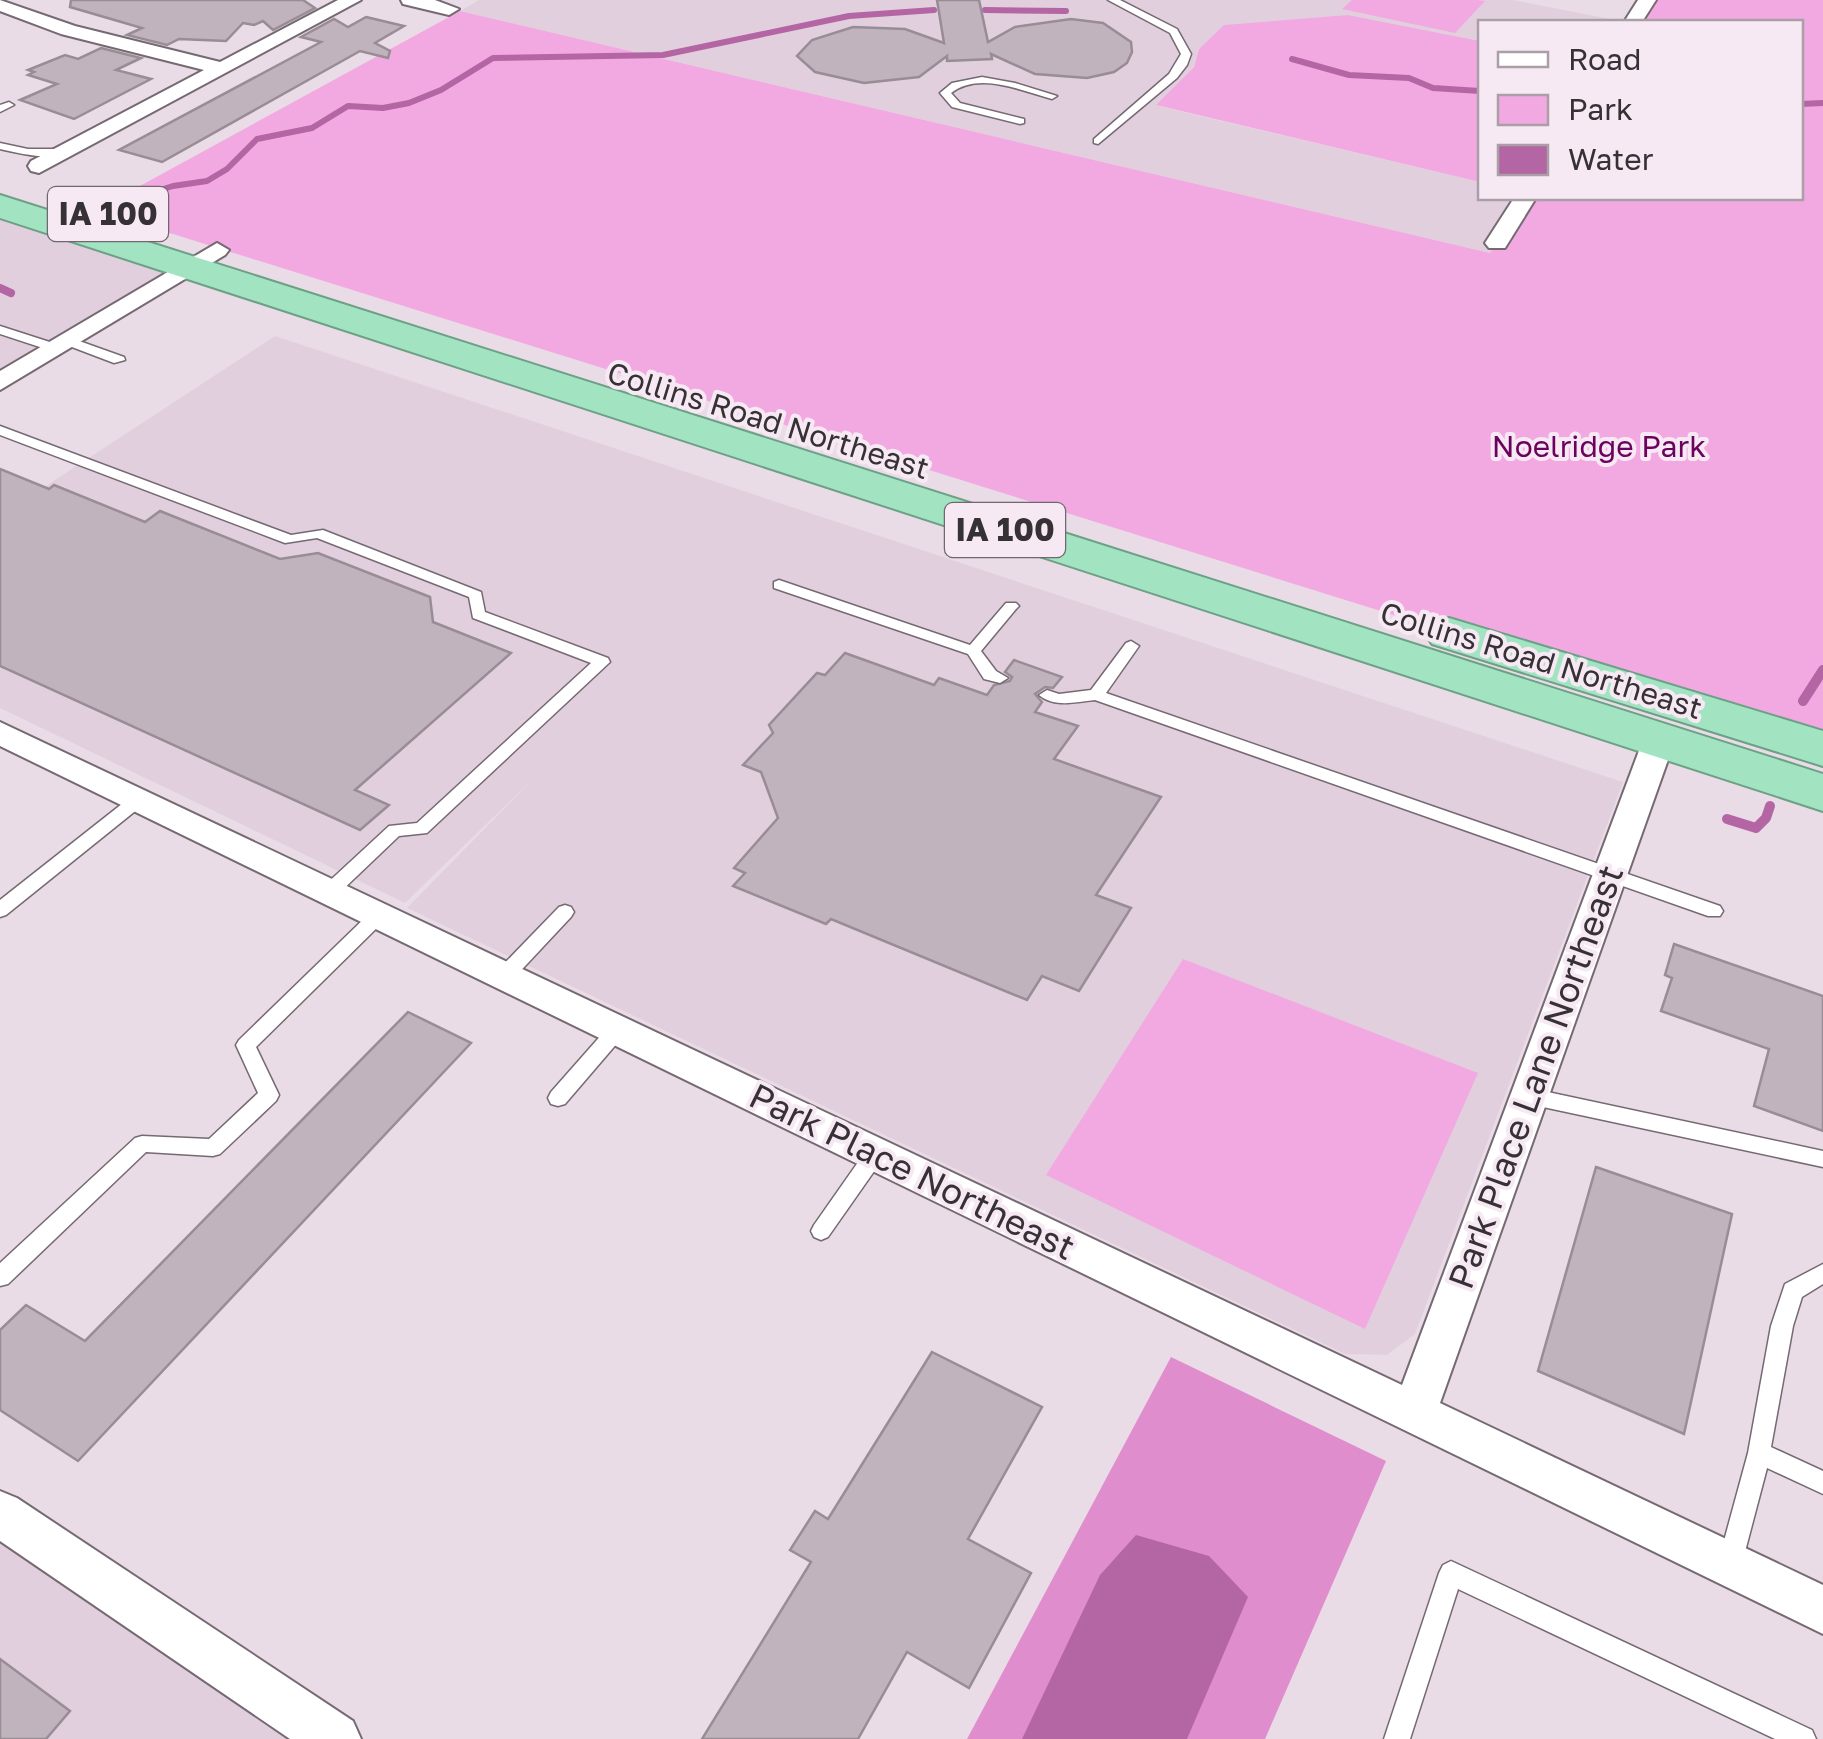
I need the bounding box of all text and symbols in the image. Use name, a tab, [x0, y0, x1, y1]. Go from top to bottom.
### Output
legend	[1478, 20, 1803, 200]
text: Road	[1568, 41, 1642, 77]
text: Park	[1568, 91, 1633, 127]
text: Water	[1568, 141, 1654, 177]
road number: IA 100	[48, 187, 168, 241]
street label: Collins Road Northeast	[603, 354, 933, 486]
park label: Noelridge Park	[1492, 428, 1706, 464]
road number: IA 100	[945, 503, 1065, 557]
street label: Collins Road Northeast	[1376, 594, 1706, 726]
street label: Park Place Lane Northeast	[1439, 859, 1631, 1294]
street label: Park Place Northeast	[743, 1074, 1082, 1268]

